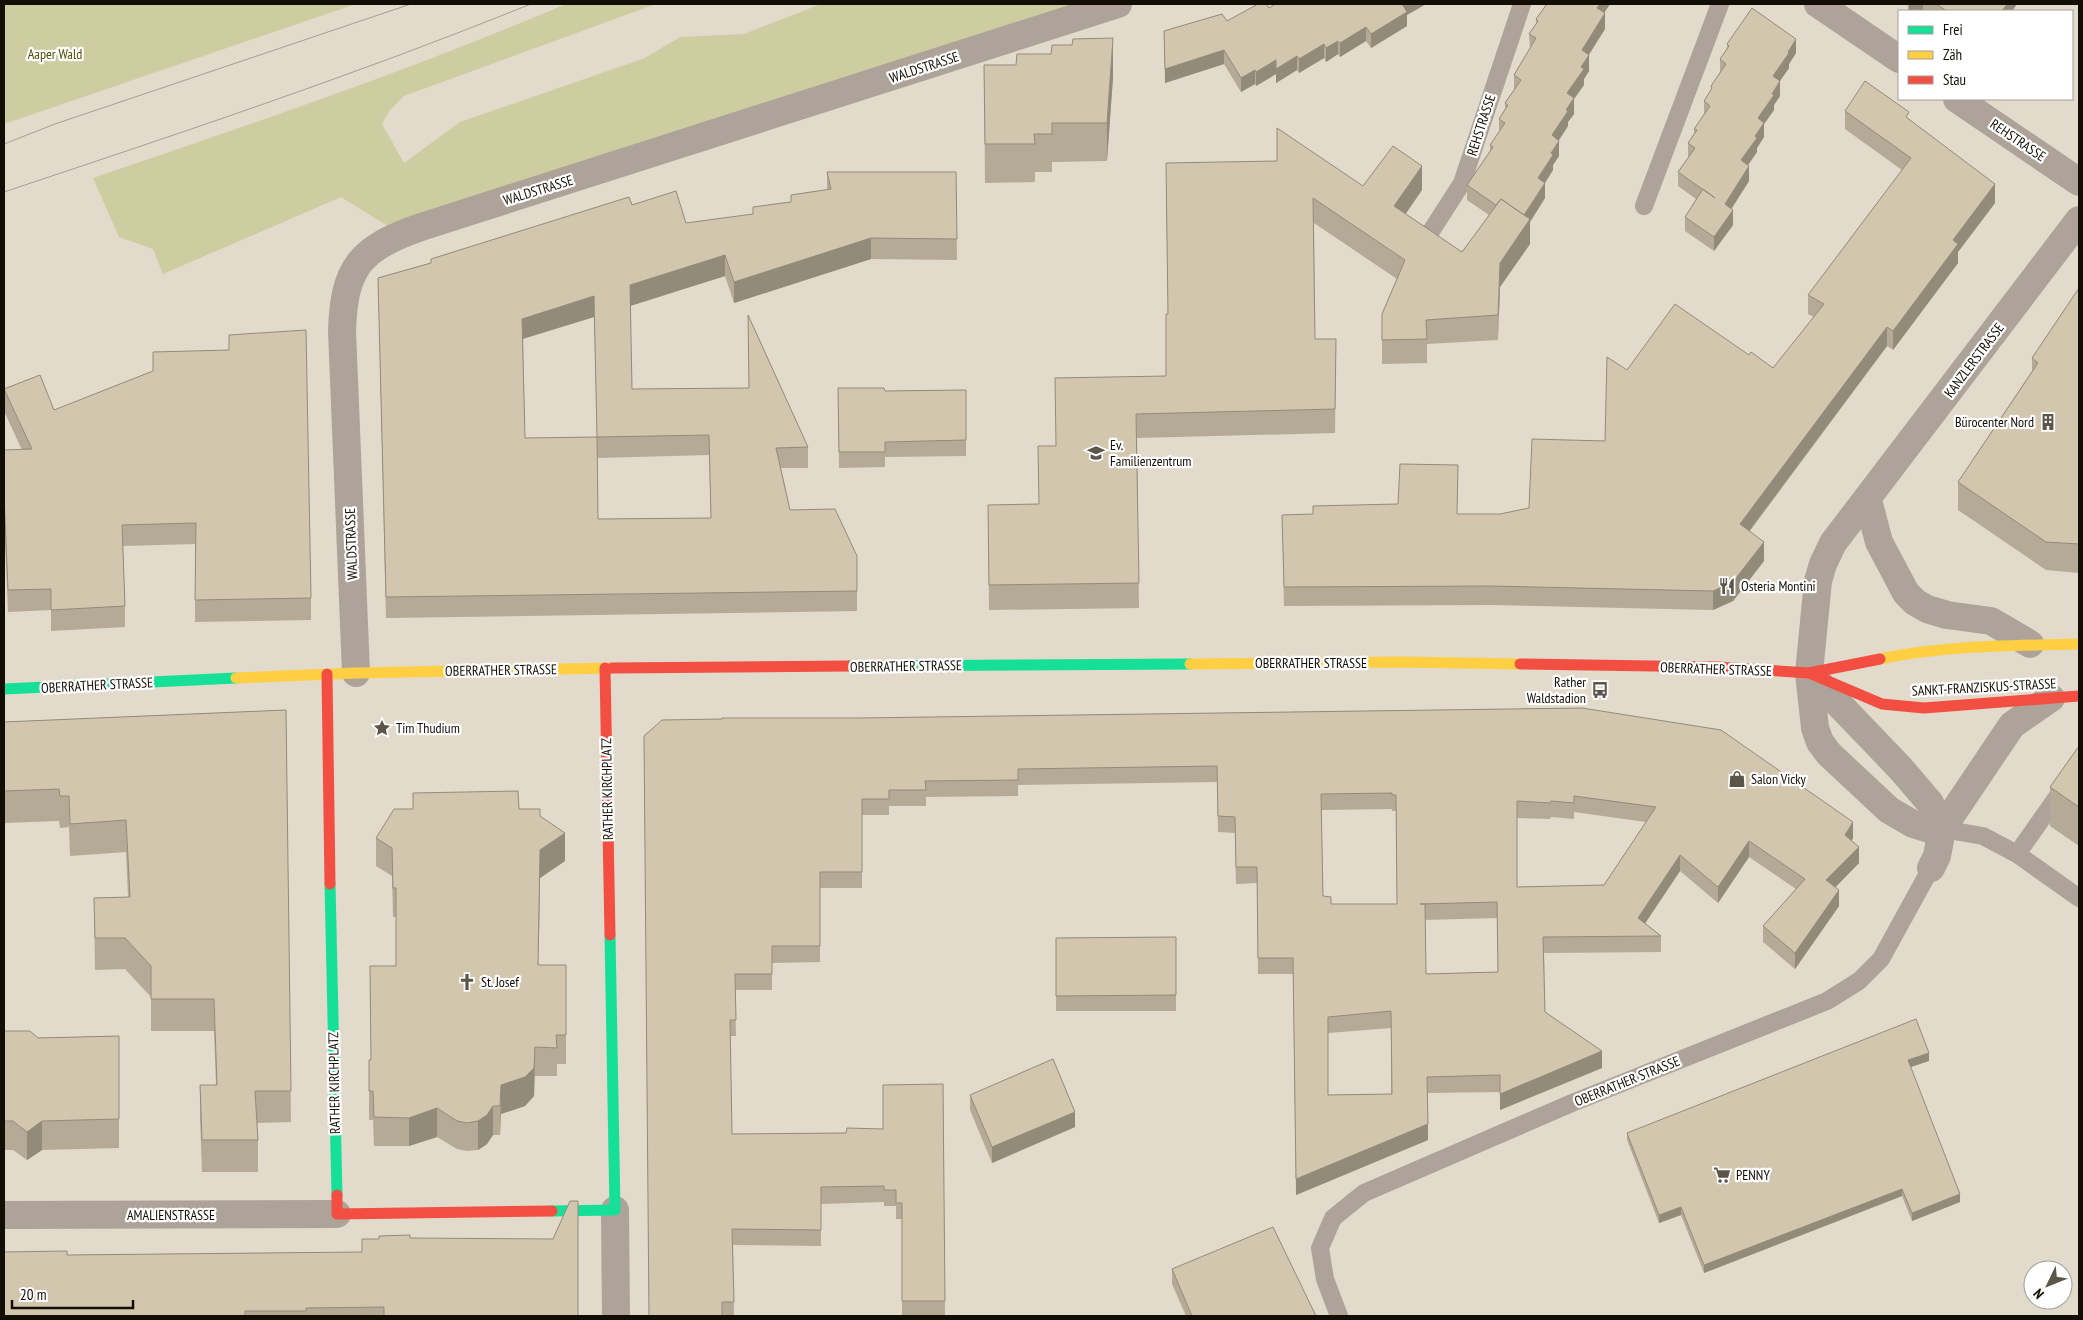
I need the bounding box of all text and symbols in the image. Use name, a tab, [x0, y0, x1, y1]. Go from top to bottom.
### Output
legend	[1898, 10, 2073, 100]
text: Frei	[1943, 20, 1963, 39]
park label: Aaper Wald	[28, 45, 82, 63]
text: Zäh	[1943, 45, 1962, 64]
street label: WALDSTRASSE	[887, 47, 961, 87]
text: Stau	[1943, 70, 1966, 89]
street label: REHSTRASSE	[1463, 92, 1499, 158]
street label: REHSTRASSE	[1987, 115, 2049, 165]
street label: WALDSTRASSE	[501, 171, 575, 209]
street label: KANZLERSTRASSE	[1940, 319, 2008, 401]
building icon: Bürocenter Nord	[2038, 412, 2058, 432]
place label: Bürocenter Nord	[1955, 413, 2034, 431]
place label: Ev. Familienzentrum	[1110, 436, 1191, 470]
school or university icon: Ev. Familienzentrum	[1086, 443, 1106, 463]
street label: WALDSTRASSE	[341, 508, 361, 580]
restaurant icon: Osteria Montini	[1717, 576, 1737, 596]
place label: Osteria Montini	[1741, 577, 1816, 595]
street label: OBERRATHER STRASSE	[1255, 654, 1367, 672]
street label: OBERRATHER STRASSE	[850, 656, 962, 676]
street label: OBERRATHER STRASSE	[1660, 658, 1772, 680]
street label: OBERRATHER STRASSE	[445, 660, 557, 680]
street label: OBERRATHER STRASSE	[41, 673, 153, 697]
place label: Rather Waldstadion	[1527, 673, 1586, 707]
street label: SANKT-FRANZISKUS-STRASSE	[1911, 674, 2057, 700]
bus stop icon: Rather Waldstadion	[1590, 680, 1610, 700]
place icon: Tim Thudium	[372, 718, 392, 738]
place label: Tim Thudium	[396, 719, 460, 737]
street label: RATHER KIRCHPLATZ	[597, 738, 617, 840]
shop icon: Salon Vicky	[1727, 769, 1747, 789]
place label: Salon Vicky	[1751, 770, 1807, 788]
church icon: St. Josef	[457, 972, 477, 992]
place label: St. Josef	[481, 973, 519, 991]
street label: RATHER KIRCHPLATZ	[324, 1032, 344, 1134]
street label: OBERRATHER STRASSE	[1572, 1052, 1682, 1110]
supermarket icon: PENNY	[1712, 1165, 1732, 1185]
place label: PENNY	[1736, 1166, 1770, 1184]
street label: AMALIENSTRASSE	[127, 1206, 215, 1224]
north arrow	[2023, 1260, 2073, 1310]
scale bar	[12, 1278, 134, 1310]
text: 20 m	[20, 1285, 46, 1304]
text: N	[2029, 1285, 2048, 1303]

